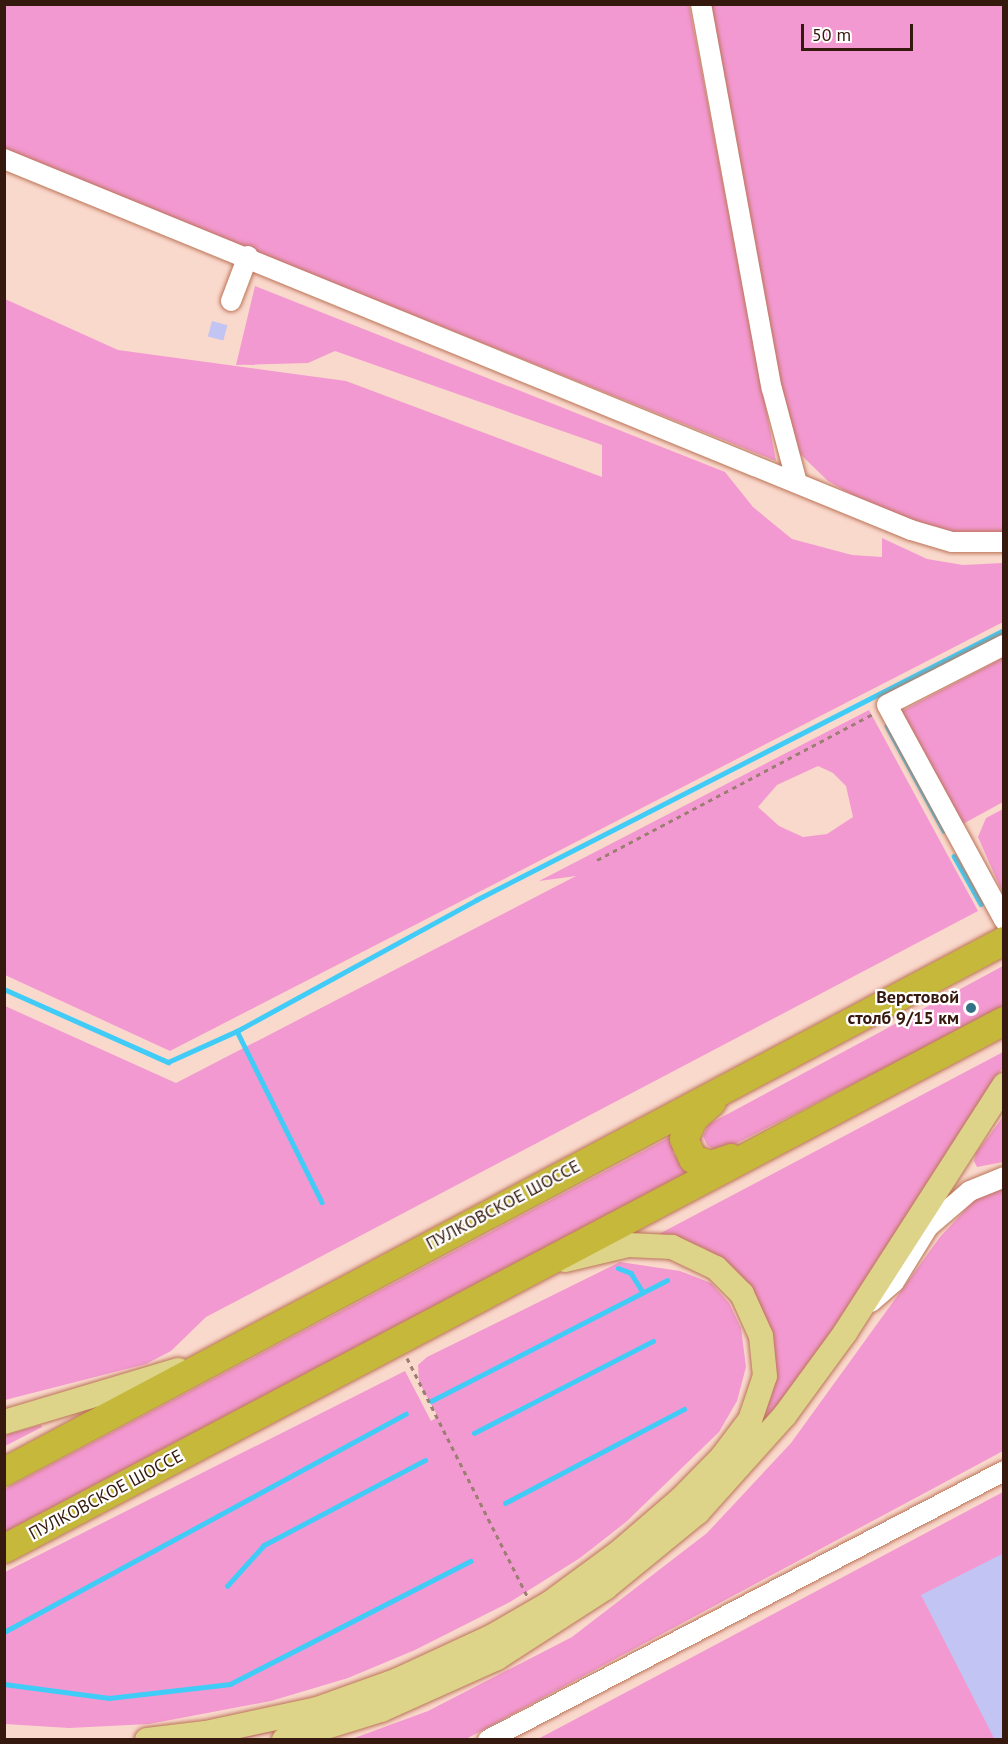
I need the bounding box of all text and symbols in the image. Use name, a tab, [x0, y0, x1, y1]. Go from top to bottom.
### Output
scale bar	[804, 12, 916, 50]
text: 50 m	[812, 23, 851, 46]
place label: Верстовой столб 9/15 км	[847, 987, 959, 1030]
marker: Верстовой столб 9/15 км	[964, 1001, 978, 1015]
street label: ПУЛКОВСКОЕ ШОССЕ	[422, 1155, 584, 1255]
street label: ПУЛКОВСКОЕ ШОССЕ	[25, 1445, 187, 1545]

